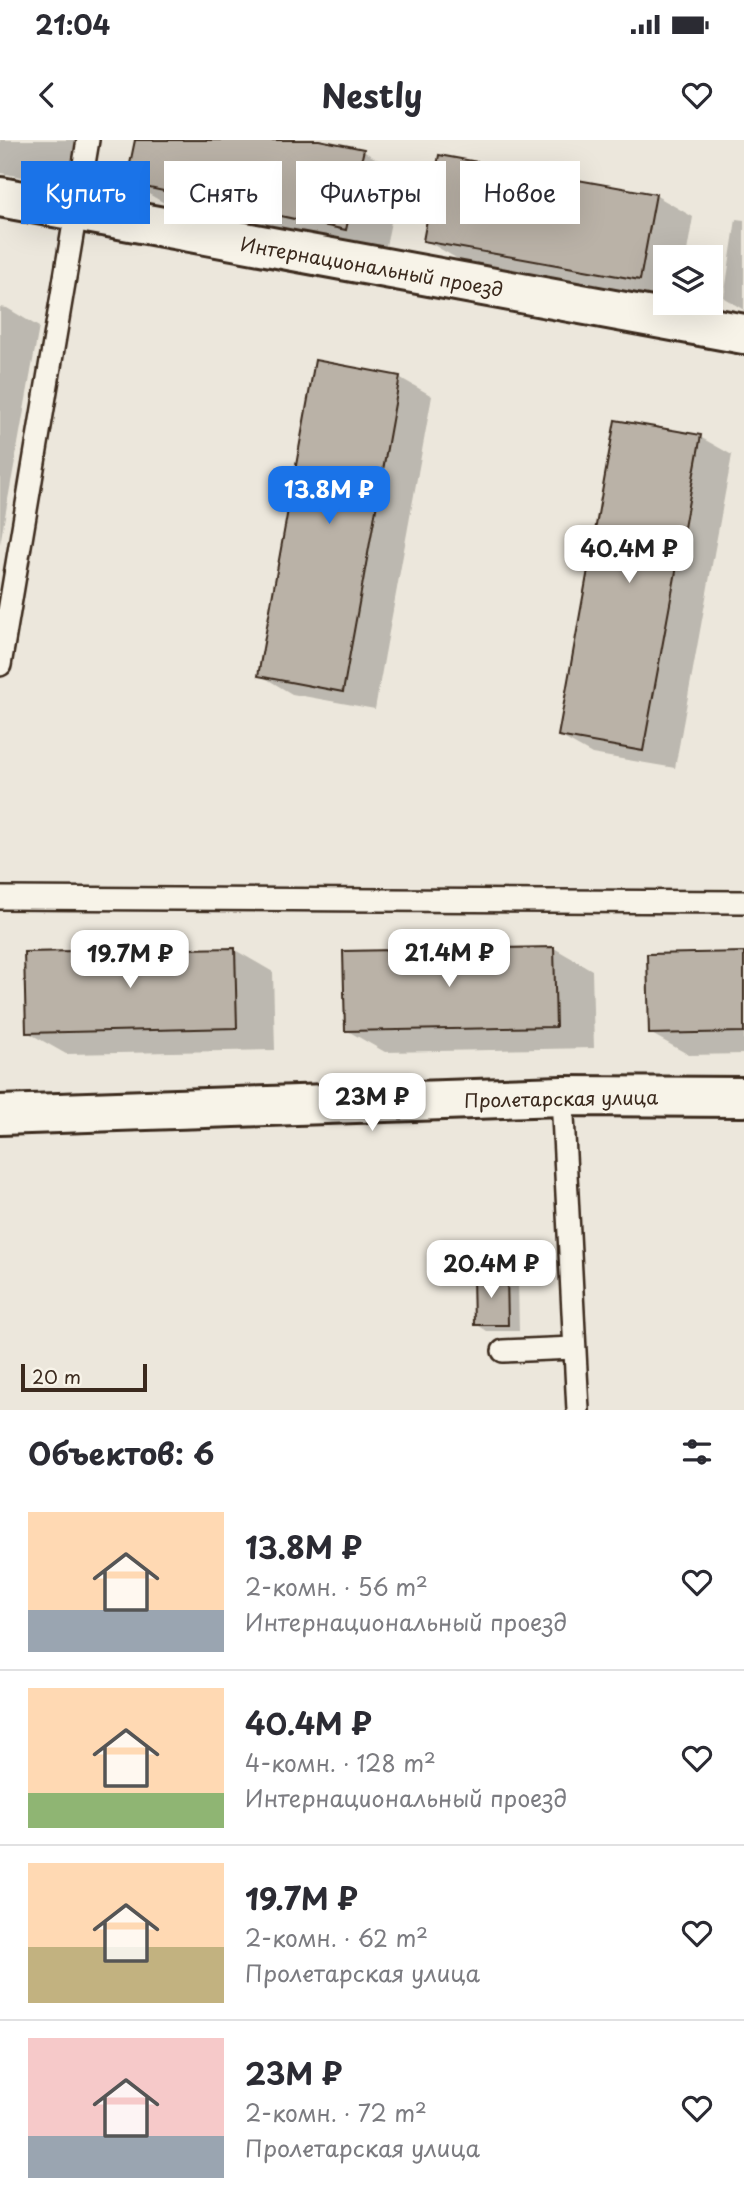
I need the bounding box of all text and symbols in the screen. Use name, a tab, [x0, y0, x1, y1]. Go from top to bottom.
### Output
text: 21:04	[35, 5, 110, 44]
text: Nestly	[322, 71, 422, 119]
icon: back	[28, 76, 66, 114]
icon: heart	[678, 76, 716, 114]
chip: Купить	[21, 161, 150, 224]
chip: Снять	[164, 161, 282, 224]
chip: Фильтры	[296, 161, 446, 224]
chip: Новое	[460, 161, 580, 224]
street label: Интернациональный проезд	[239, 229, 505, 303]
map controls	[653, 245, 723, 315]
button: layers	[653, 245, 723, 315]
pin: 13.8M ₽	[264, 466, 394, 526]
text: 13.8M ₽	[284, 471, 374, 506]
pin: 40.4M ₽	[564, 526, 694, 585]
text: 40.4M ₽	[580, 530, 678, 565]
pin: 19.7M ₽	[65, 930, 195, 990]
pin: 21.4M ₽	[384, 930, 514, 989]
text: 21.4M ₽	[404, 934, 494, 969]
text: 19.7M ₽	[87, 935, 173, 970]
pin: 23M ₽	[323, 1074, 421, 1133]
text: 23M ₽	[335, 1078, 409, 1113]
street label: Пролетарская улица	[464, 1082, 658, 1114]
pin: 20.4M ₽	[426, 1240, 556, 1300]
text: 20.4M ₽	[443, 1245, 539, 1280]
scale bar	[21, 1361, 147, 1393]
text: 20 m	[32, 1362, 81, 1390]
text: Объектов: 6	[28, 1430, 214, 1475]
icon: filters	[678, 1433, 716, 1471]
text: 13.8M ₽	[245, 1524, 362, 1569]
icon: home	[84, 1540, 168, 1624]
icon: heart	[678, 1563, 716, 1601]
text: 2-комн. · 56 m²	[245, 1569, 428, 1604]
text: Интернациональный проезд	[245, 1604, 567, 1639]
text: 40.4M ₽	[245, 1700, 372, 1745]
icon: home	[84, 1716, 168, 1800]
icon: heart	[678, 1739, 716, 1777]
text: 4-комн. · 128 m²	[245, 1745, 436, 1780]
text: Интернациональный проезд	[245, 1780, 567, 1815]
text: 19.7M ₽	[245, 1875, 358, 1920]
icon: home	[84, 1891, 168, 1975]
icon: heart	[678, 1914, 716, 1952]
text: 2-комн. · 62 m²	[245, 1920, 428, 1955]
text: Пролетарская улица	[245, 1955, 480, 1990]
text: 23M ₽	[245, 2050, 342, 2095]
icon: home	[84, 2066, 168, 2150]
icon: heart	[678, 2089, 716, 2127]
text: 2-комн. · 72 m²	[245, 2095, 427, 2130]
text: Пролетарская улица	[245, 2130, 480, 2165]

